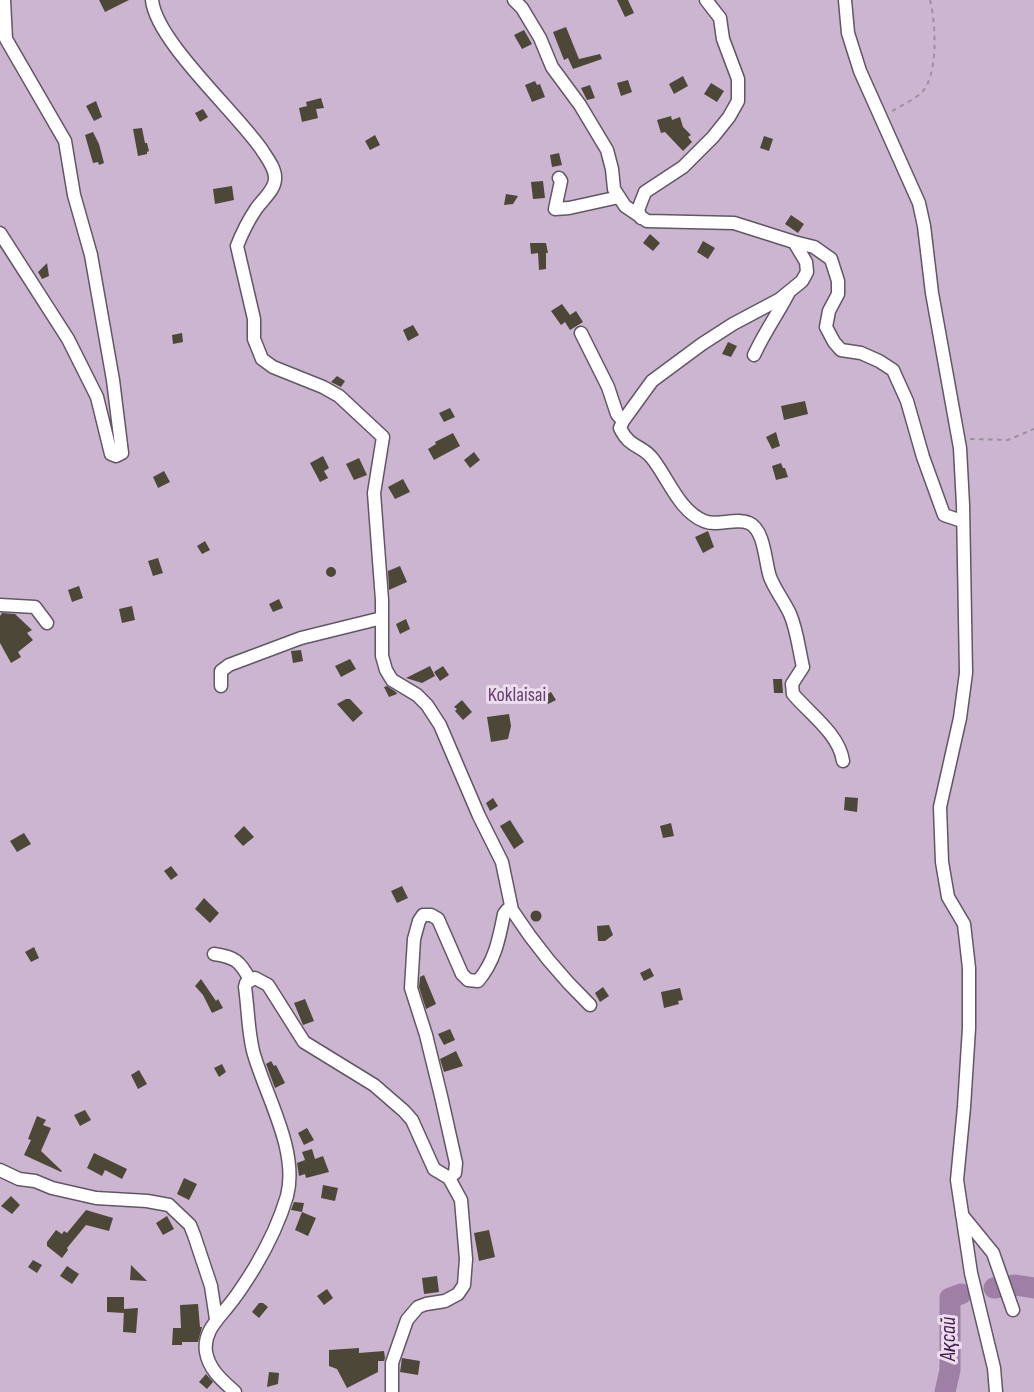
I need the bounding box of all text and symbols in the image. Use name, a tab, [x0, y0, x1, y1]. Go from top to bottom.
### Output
park label: Koklaisai	[488, 684, 546, 708]
water label: Ақсай	[937, 1317, 963, 1361]

